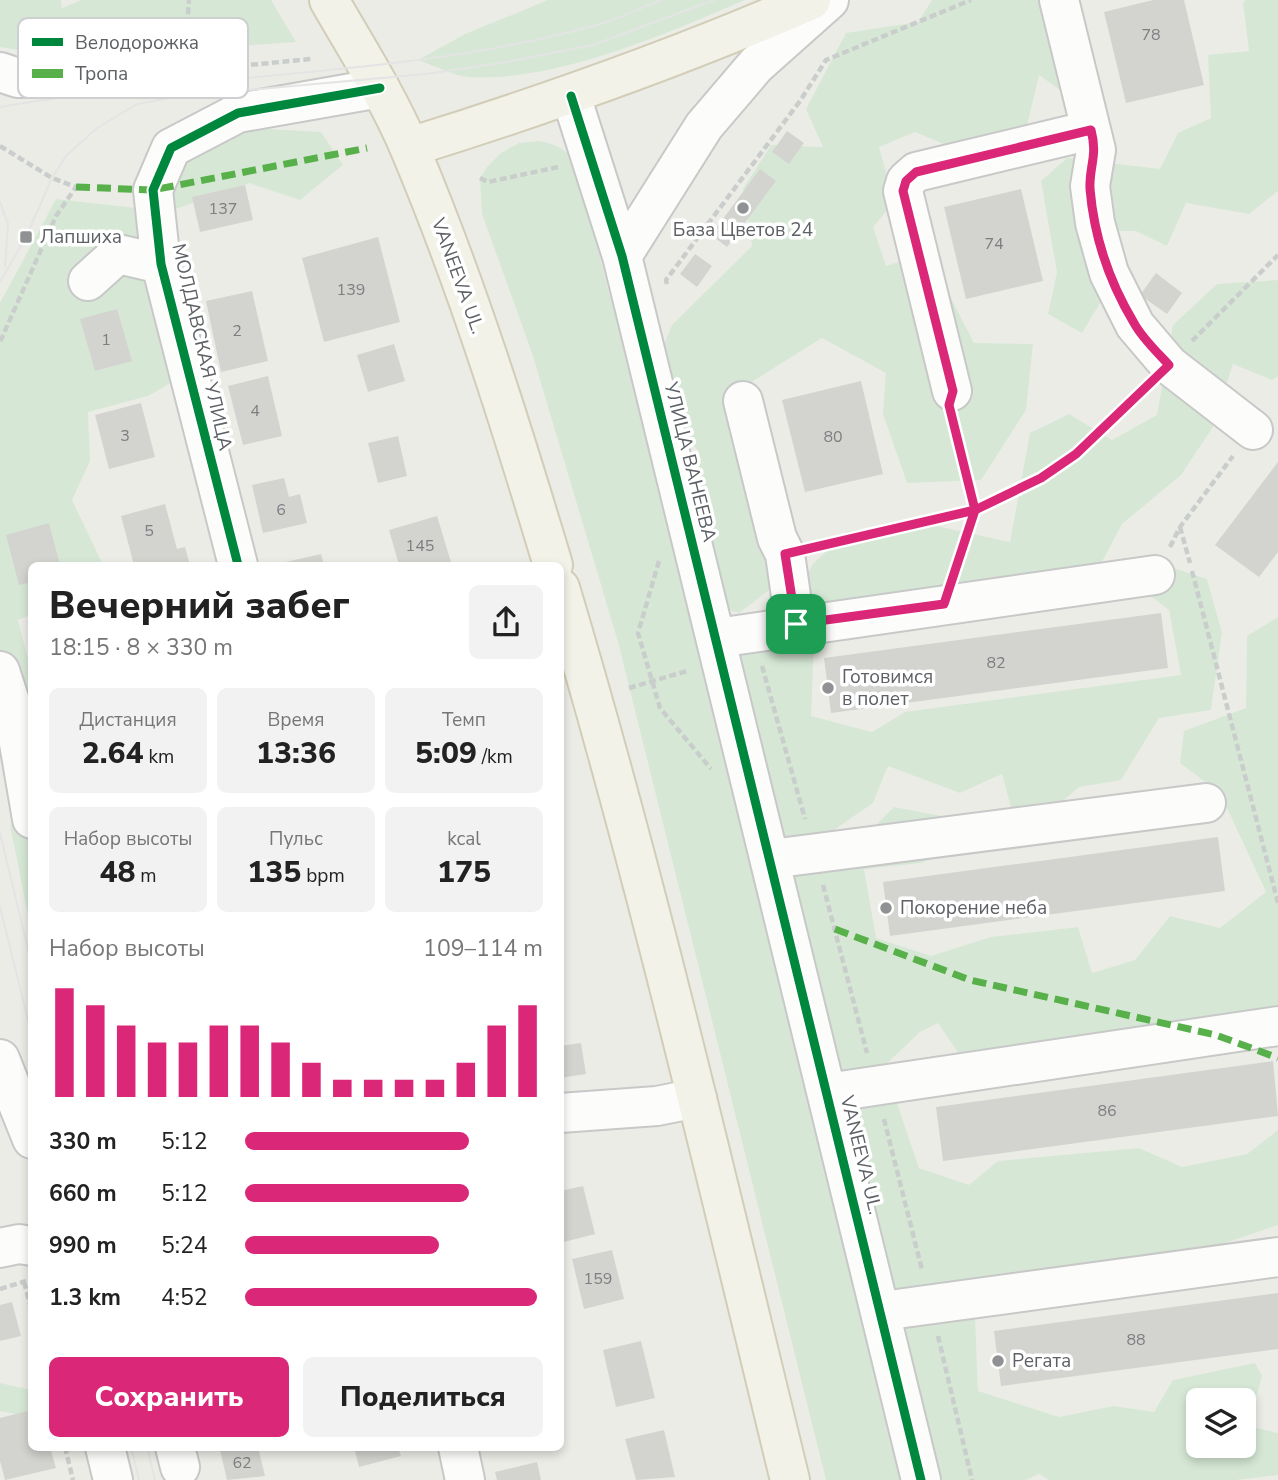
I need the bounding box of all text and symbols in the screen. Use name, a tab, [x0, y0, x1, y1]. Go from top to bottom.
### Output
legend	[18, 18, 248, 98]
house number: 78	[1141, 24, 1161, 46]
text: Велодорожка	[75, 30, 199, 56]
text: Тропа	[75, 61, 128, 87]
house number: 137	[209, 198, 237, 220]
marker: База Цветов 24	[735, 200, 751, 216]
street label: VANEEVA UL.	[425, 214, 491, 338]
place label: База Цветов 24	[673, 217, 813, 243]
place label: Лапшиха	[40, 224, 122, 250]
marker: Лапшиха	[18, 229, 34, 245]
house number: 74	[984, 233, 1004, 255]
street label: МОЛДАВСКАЯ УЛИЦА	[166, 241, 239, 453]
house number: 139	[337, 279, 365, 301]
house number: 2	[232, 320, 242, 342]
house number: 1	[101, 329, 111, 351]
street label: УЛИЦА ВАНЕЕВА	[657, 378, 722, 545]
house number: 4	[250, 400, 260, 422]
house number: 3	[120, 425, 130, 447]
house number: 80	[823, 426, 843, 448]
house number: 6	[276, 499, 286, 521]
house number: 5	[144, 520, 154, 542]
house number: 145	[406, 535, 434, 557]
text: Вечерний забег	[49, 580, 350, 631]
button: share	[469, 585, 543, 659]
pin	[766, 594, 826, 654]
icon: arrive	[777, 605, 815, 643]
text: 18:15 · 8 × 330 m	[49, 632, 233, 663]
house number: 82	[986, 652, 1006, 674]
place label: Готовимся в полет	[842, 664, 933, 712]
marker: Готовимся в полет	[820, 680, 836, 696]
text: Дистанция	[79, 707, 177, 733]
text: Время	[267, 707, 325, 733]
text: Темп	[442, 707, 486, 733]
text: 2.64	[82, 733, 144, 774]
text: 13:36	[256, 733, 336, 774]
text: 5:09	[415, 733, 477, 774]
text: km	[144, 744, 174, 770]
text: /km	[477, 744, 513, 770]
text: Набор высоты	[64, 826, 192, 852]
text: Пульс	[269, 826, 323, 852]
text: kcal	[447, 826, 481, 852]
text: 48	[99, 852, 135, 893]
text: 135	[247, 852, 301, 893]
text: 175	[437, 852, 491, 893]
text: m	[135, 863, 157, 889]
text: bpm	[301, 863, 345, 889]
place label: Покорение неба	[900, 895, 1047, 921]
marker: Покорение неба	[878, 900, 894, 916]
text: Набор высоты	[49, 933, 205, 964]
text: 109–114 m	[423, 933, 543, 964]
street label: VANEEVA UL.	[833, 1092, 888, 1217]
house number: 86	[1097, 1100, 1117, 1122]
text: 330 m	[49, 1126, 117, 1157]
text: 5:12	[161, 1126, 208, 1157]
text: 660 m	[49, 1178, 117, 1209]
text: 5:12	[161, 1178, 208, 1209]
text: 990 m	[49, 1230, 117, 1261]
text: 5:24	[161, 1230, 208, 1261]
house number: 159	[584, 1268, 612, 1290]
text: 1.3 km	[49, 1282, 121, 1313]
text: 4:52	[161, 1282, 208, 1313]
house number: 88	[1126, 1329, 1146, 1351]
place label: Регата	[1012, 1348, 1071, 1374]
marker: Регата	[990, 1353, 1006, 1369]
button: Сохранить	[49, 1357, 289, 1437]
button: Поделиться	[303, 1357, 543, 1437]
map controls	[1186, 1388, 1256, 1458]
button: layers	[1186, 1388, 1256, 1458]
house number: 62	[232, 1452, 252, 1474]

